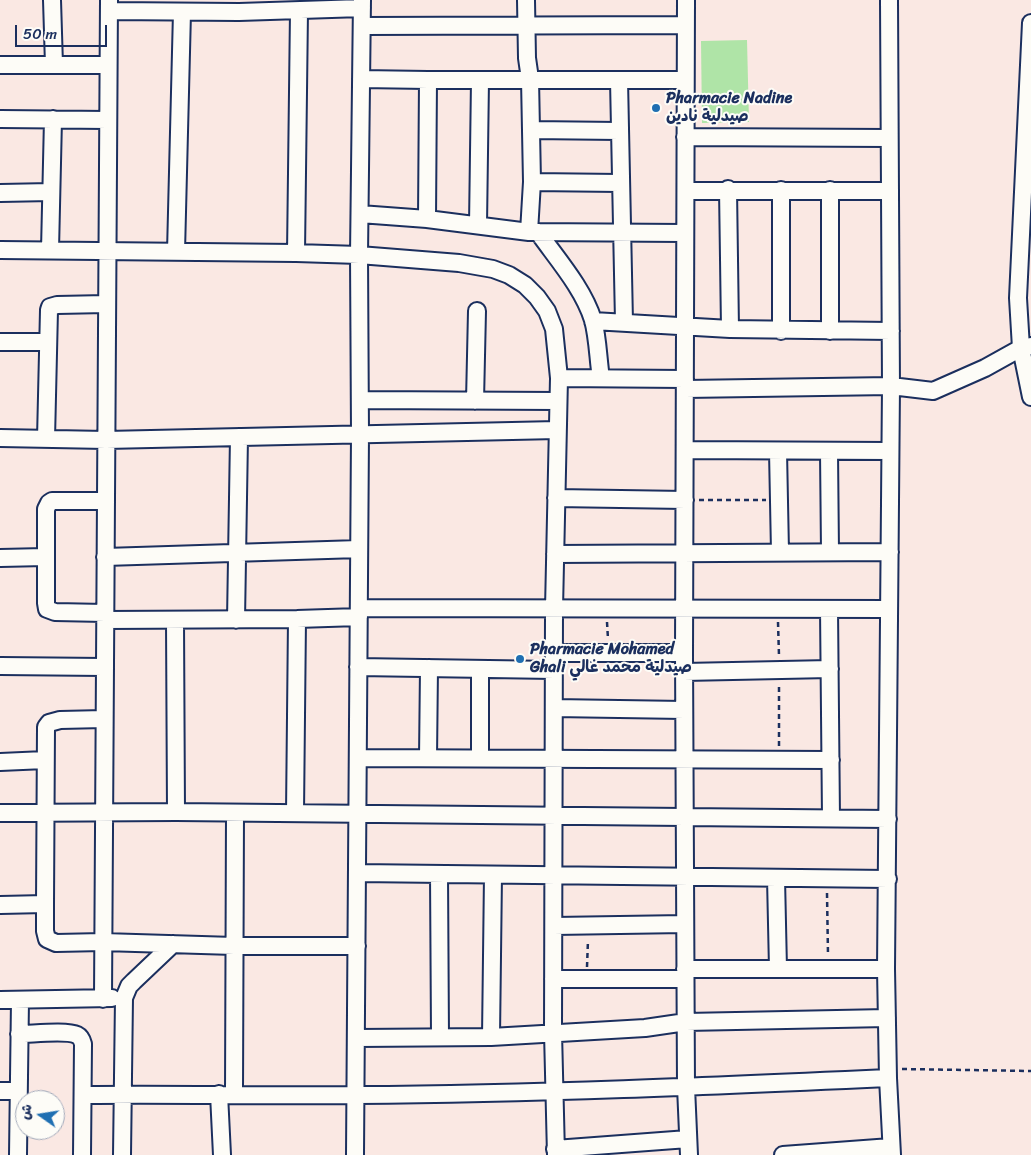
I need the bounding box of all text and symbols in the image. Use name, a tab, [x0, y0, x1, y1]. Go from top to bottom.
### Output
scale bar	[18, 15, 110, 47]
text: 50 m	[23, 21, 57, 47]
place label: Pharmacie Nadine صيدلية نادين	[666, 89, 792, 127]
marker: Pharmacie Nadine صيدلية نادين	[650, 102, 662, 114]
place label: Pharmacie Mohamed Ghali صيدلية محمد غالي	[530, 640, 692, 678]
marker: Pharmacie Mohamed Ghali صيدلية محمد غالي	[514, 653, 526, 665]
north arrow	[15, 1090, 65, 1140]
text: ش	[12, 1101, 40, 1122]

